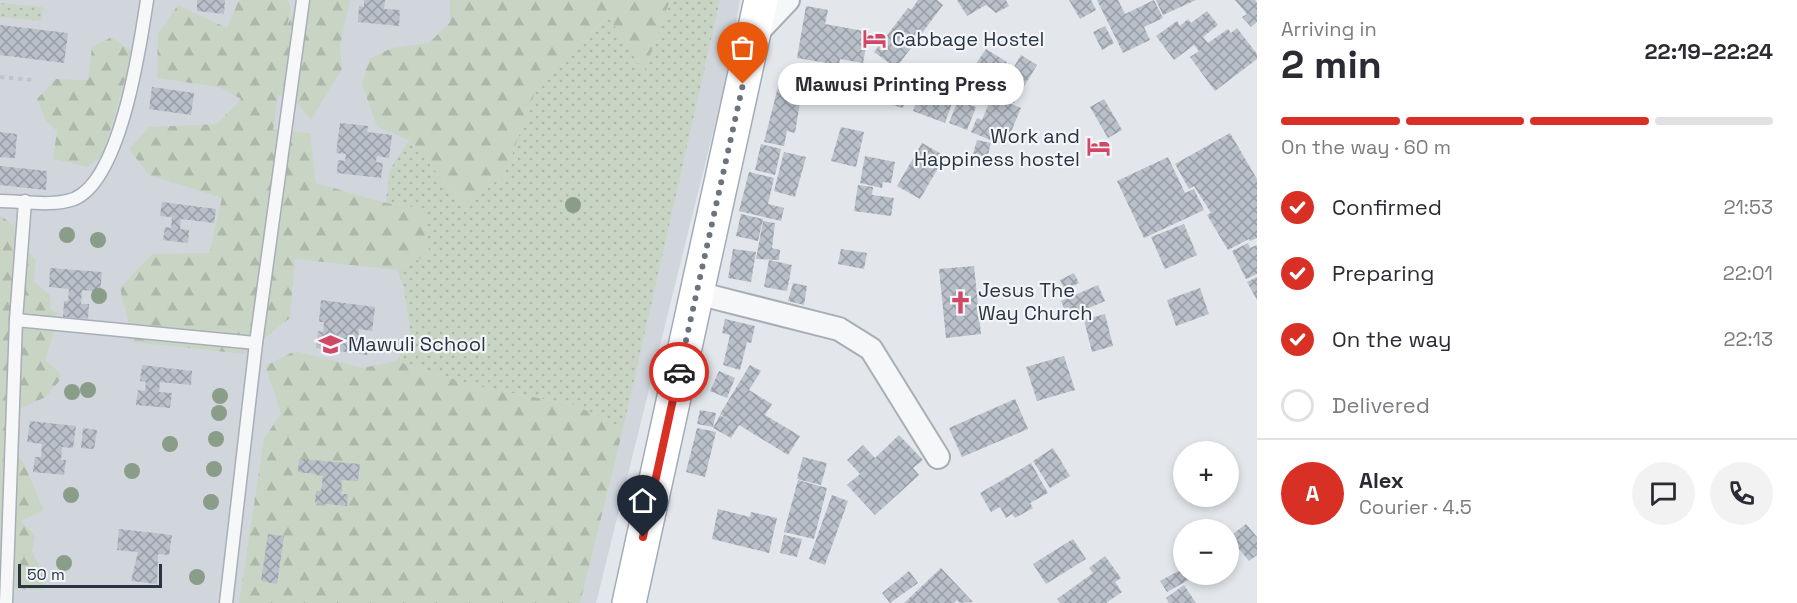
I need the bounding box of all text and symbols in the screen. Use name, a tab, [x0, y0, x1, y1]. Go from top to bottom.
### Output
text: Arriving in	[1281, 16, 1377, 42]
pin	[717, 22, 768, 84]
hotel icon: Cabbage Hostel	[861, 26, 887, 52]
place label: Cabbage Hostel	[892, 26, 1045, 52]
icon: bag	[726, 31, 759, 64]
text: 22:19–22:24	[1645, 37, 1773, 65]
text: 2 min	[1281, 40, 1382, 89]
callout: Mawusi Printing Press	[779, 63, 1025, 105]
text: Mawusi Printing Press	[795, 71, 1007, 97]
place label: Work and Happiness hostel	[914, 123, 1080, 172]
hotel icon: Work and Happiness hostel	[1085, 134, 1111, 160]
text: On the way · 60 m	[1281, 134, 1451, 160]
icon: check	[1281, 191, 1314, 224]
text: Confirmed	[1332, 193, 1442, 221]
text: 21:53	[1723, 194, 1773, 220]
icon: check	[1281, 257, 1314, 290]
text: Preparing	[1332, 259, 1434, 287]
text: 22:01	[1723, 260, 1773, 286]
place label: Jesus The Way Church	[978, 277, 1093, 326]
church icon: Jesus The Way Church	[947, 289, 973, 315]
icon: check	[1281, 323, 1314, 356]
text: On the way	[1332, 325, 1451, 353]
text: 22:13	[1723, 326, 1773, 352]
school or university icon: Mawuli School	[317, 331, 343, 357]
place label: Mawuli School	[348, 331, 486, 357]
courier	[649, 342, 709, 402]
icon: car	[663, 356, 696, 389]
text: Delivered	[1332, 391, 1430, 419]
map controls	[1173, 441, 1239, 585]
button: +	[1173, 441, 1239, 507]
button: chat	[1632, 462, 1695, 525]
button: phone	[1710, 462, 1773, 525]
text: Alex	[1359, 466, 1404, 494]
pin	[617, 475, 668, 537]
text: A	[1306, 479, 1319, 507]
icon: home	[626, 484, 659, 517]
text: Courier · 4.5	[1359, 494, 1472, 520]
button: −	[1173, 519, 1239, 585]
scale bar	[18, 561, 162, 588]
text: 50 m	[27, 564, 65, 585]

